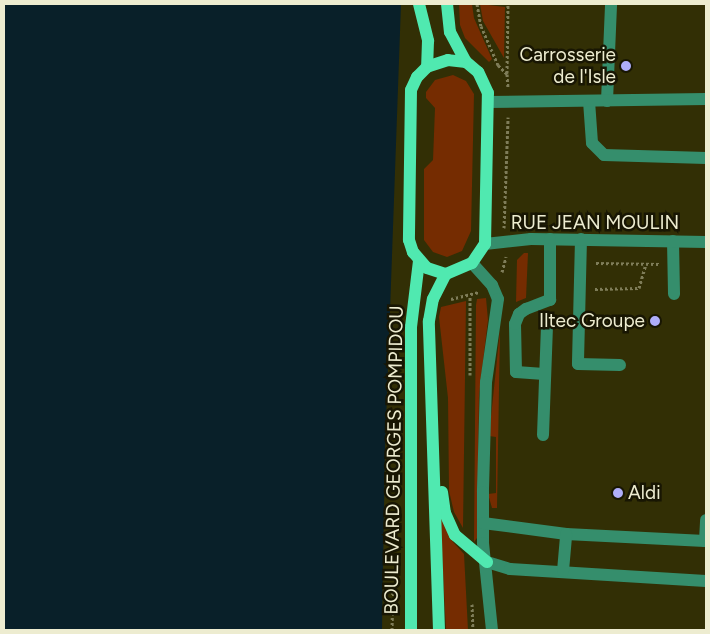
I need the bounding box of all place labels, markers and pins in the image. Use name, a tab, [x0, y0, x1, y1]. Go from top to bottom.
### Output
place label: Carrosserie de l'Isle	[519, 44, 616, 88]
marker: Carrosserie de l'Isle	[620, 60, 632, 72]
place label: Iltec Groupe	[539, 310, 645, 332]
marker: Iltec Groupe	[649, 315, 661, 327]
place label: Aldi	[628, 482, 661, 504]
marker: Aldi	[612, 487, 624, 499]

